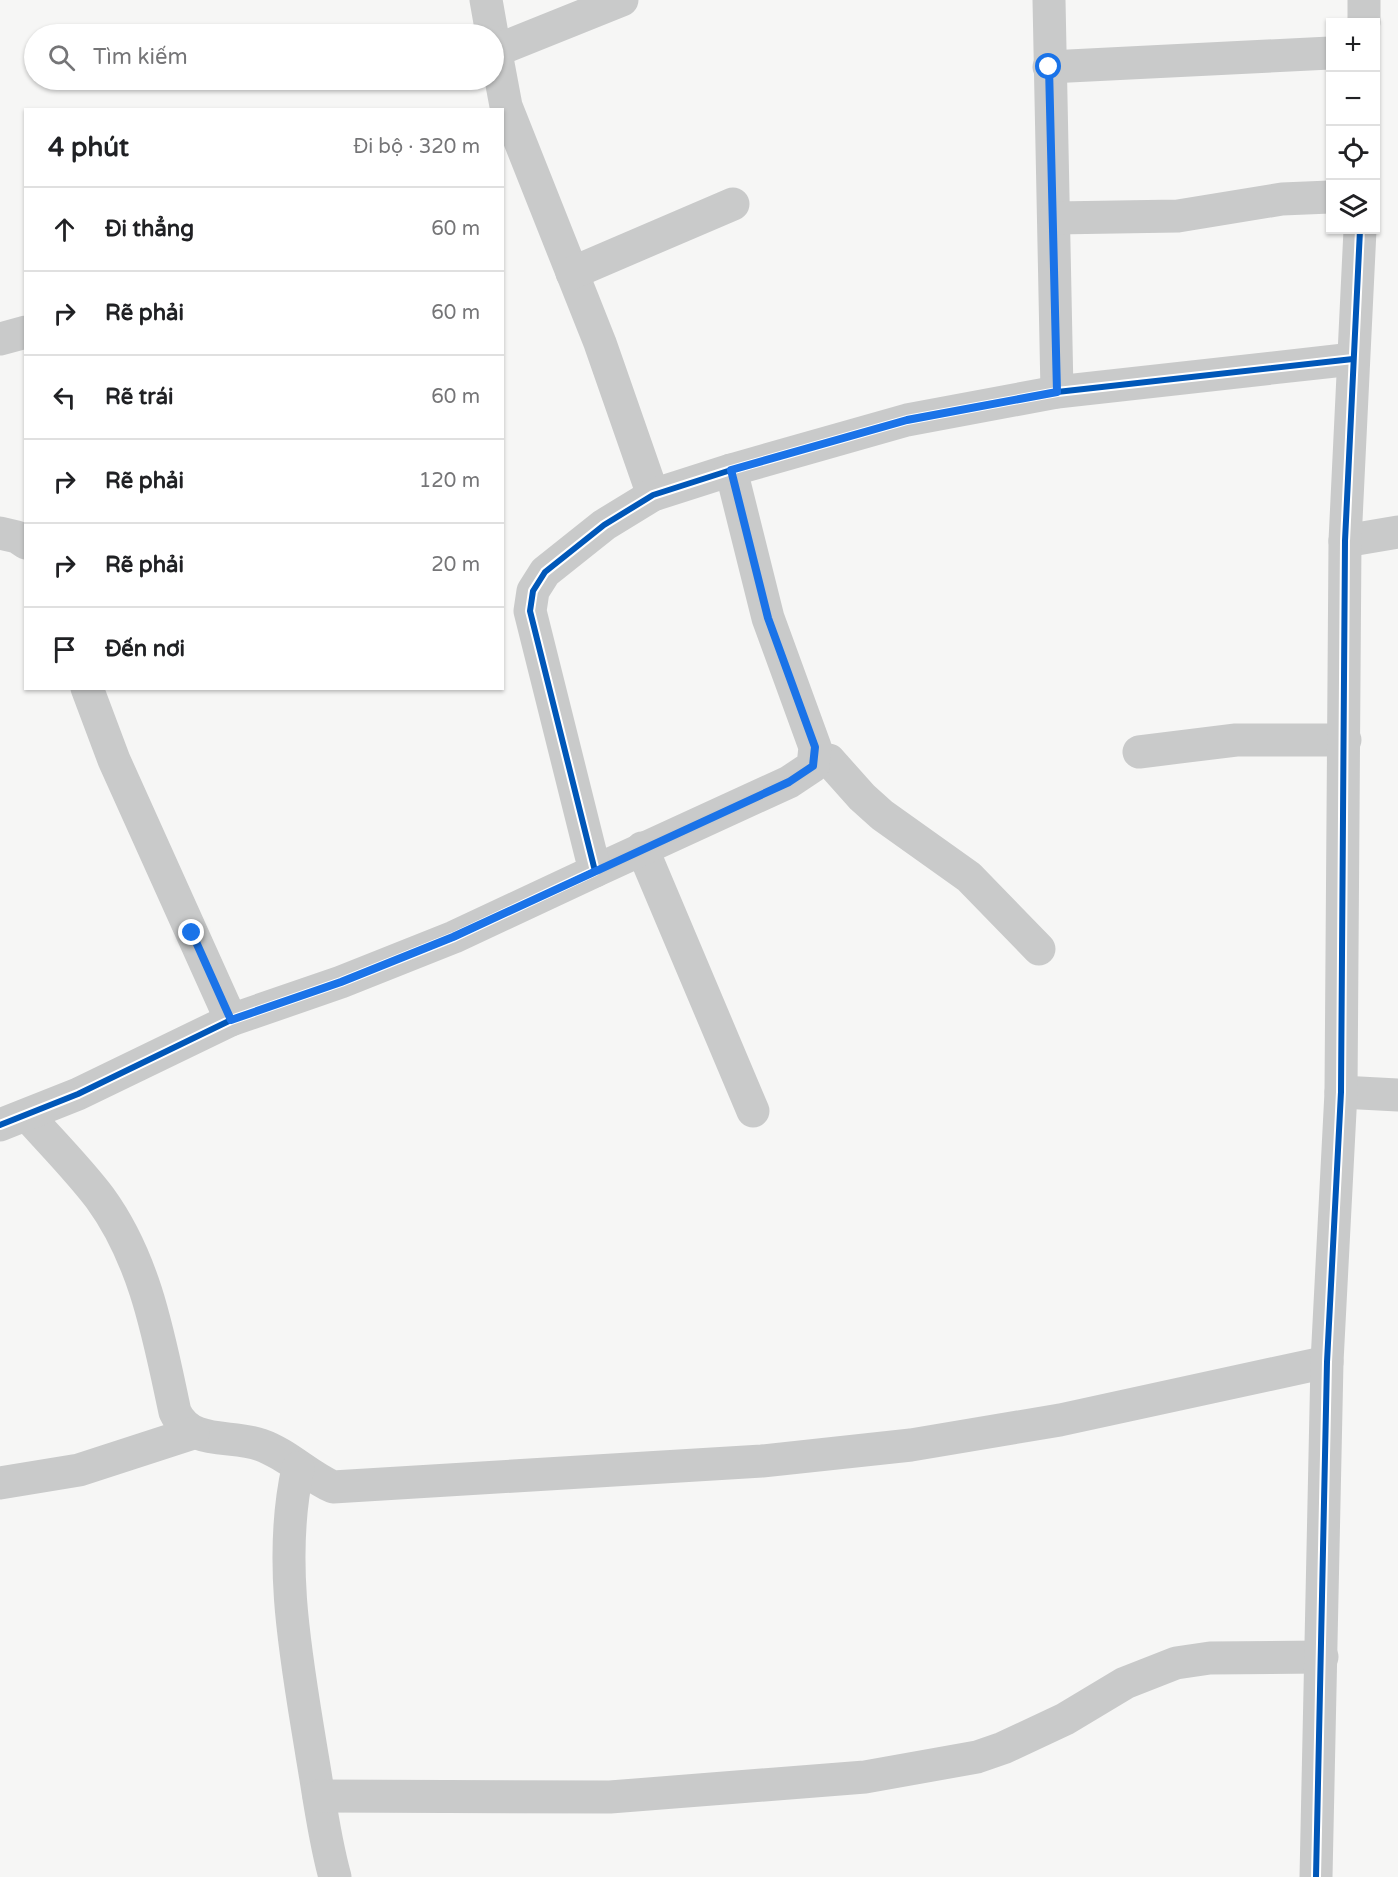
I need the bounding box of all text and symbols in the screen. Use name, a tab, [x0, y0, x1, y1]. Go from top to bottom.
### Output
map controls	[1326, 18, 1380, 234]
button: +	[1326, 18, 1380, 72]
search box	[24, 24, 504, 90]
icon: search	[45, 41, 78, 74]
text: Tìm kiếm	[93, 44, 188, 70]
route start	[1035, 53, 1061, 79]
button: −	[1326, 72, 1380, 126]
button: locate	[1326, 126, 1380, 180]
text: 4 phút	[48, 132, 129, 163]
text: Đi bộ · 320 m	[353, 135, 480, 159]
button: layers	[1326, 180, 1380, 234]
icon: ahead	[48, 213, 81, 246]
text: Đi thẳng	[105, 216, 194, 242]
text: 60 m	[431, 217, 480, 241]
icon: right	[48, 297, 81, 330]
text: Rẽ phải	[105, 300, 184, 326]
text: 60 m	[431, 301, 480, 325]
icon: left	[48, 381, 81, 414]
text: Rẽ trái	[105, 384, 174, 410]
text: 60 m	[431, 385, 480, 409]
icon: right	[48, 465, 81, 498]
text: Rẽ phải	[105, 468, 184, 494]
text: 120 m	[419, 469, 480, 493]
icon: right	[48, 549, 81, 582]
text: Rẽ phải	[105, 552, 184, 578]
text: 20 m	[431, 553, 480, 577]
icon: arrive	[48, 633, 81, 666]
text: Đến nơi	[105, 636, 185, 662]
route end	[178, 919, 204, 945]

